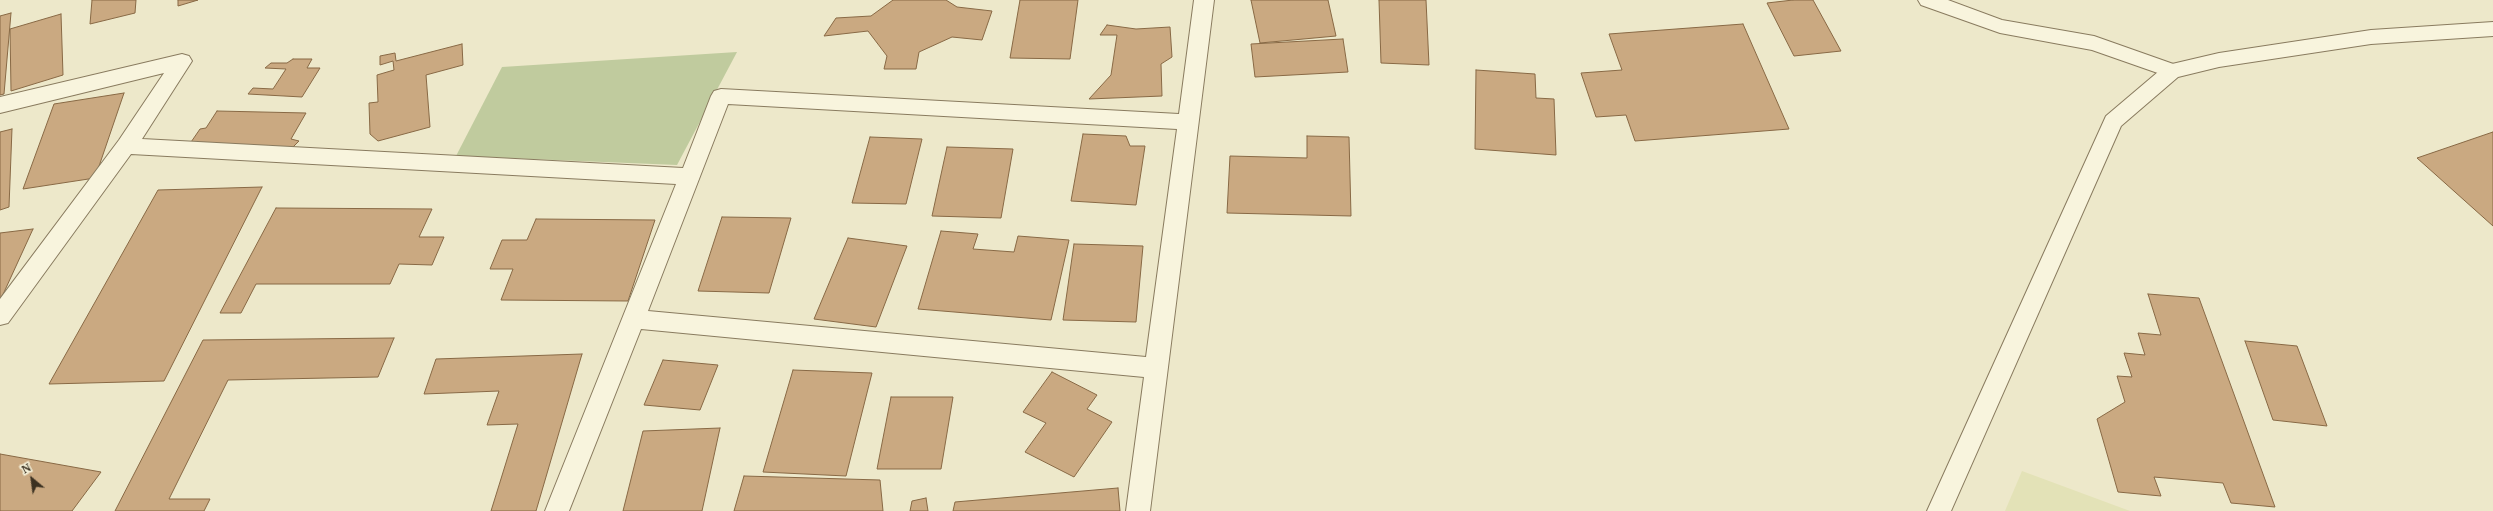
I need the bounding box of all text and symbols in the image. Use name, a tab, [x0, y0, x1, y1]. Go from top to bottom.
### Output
north arrow	[12, 459, 52, 499]
text: N	[19, 459, 33, 477]

